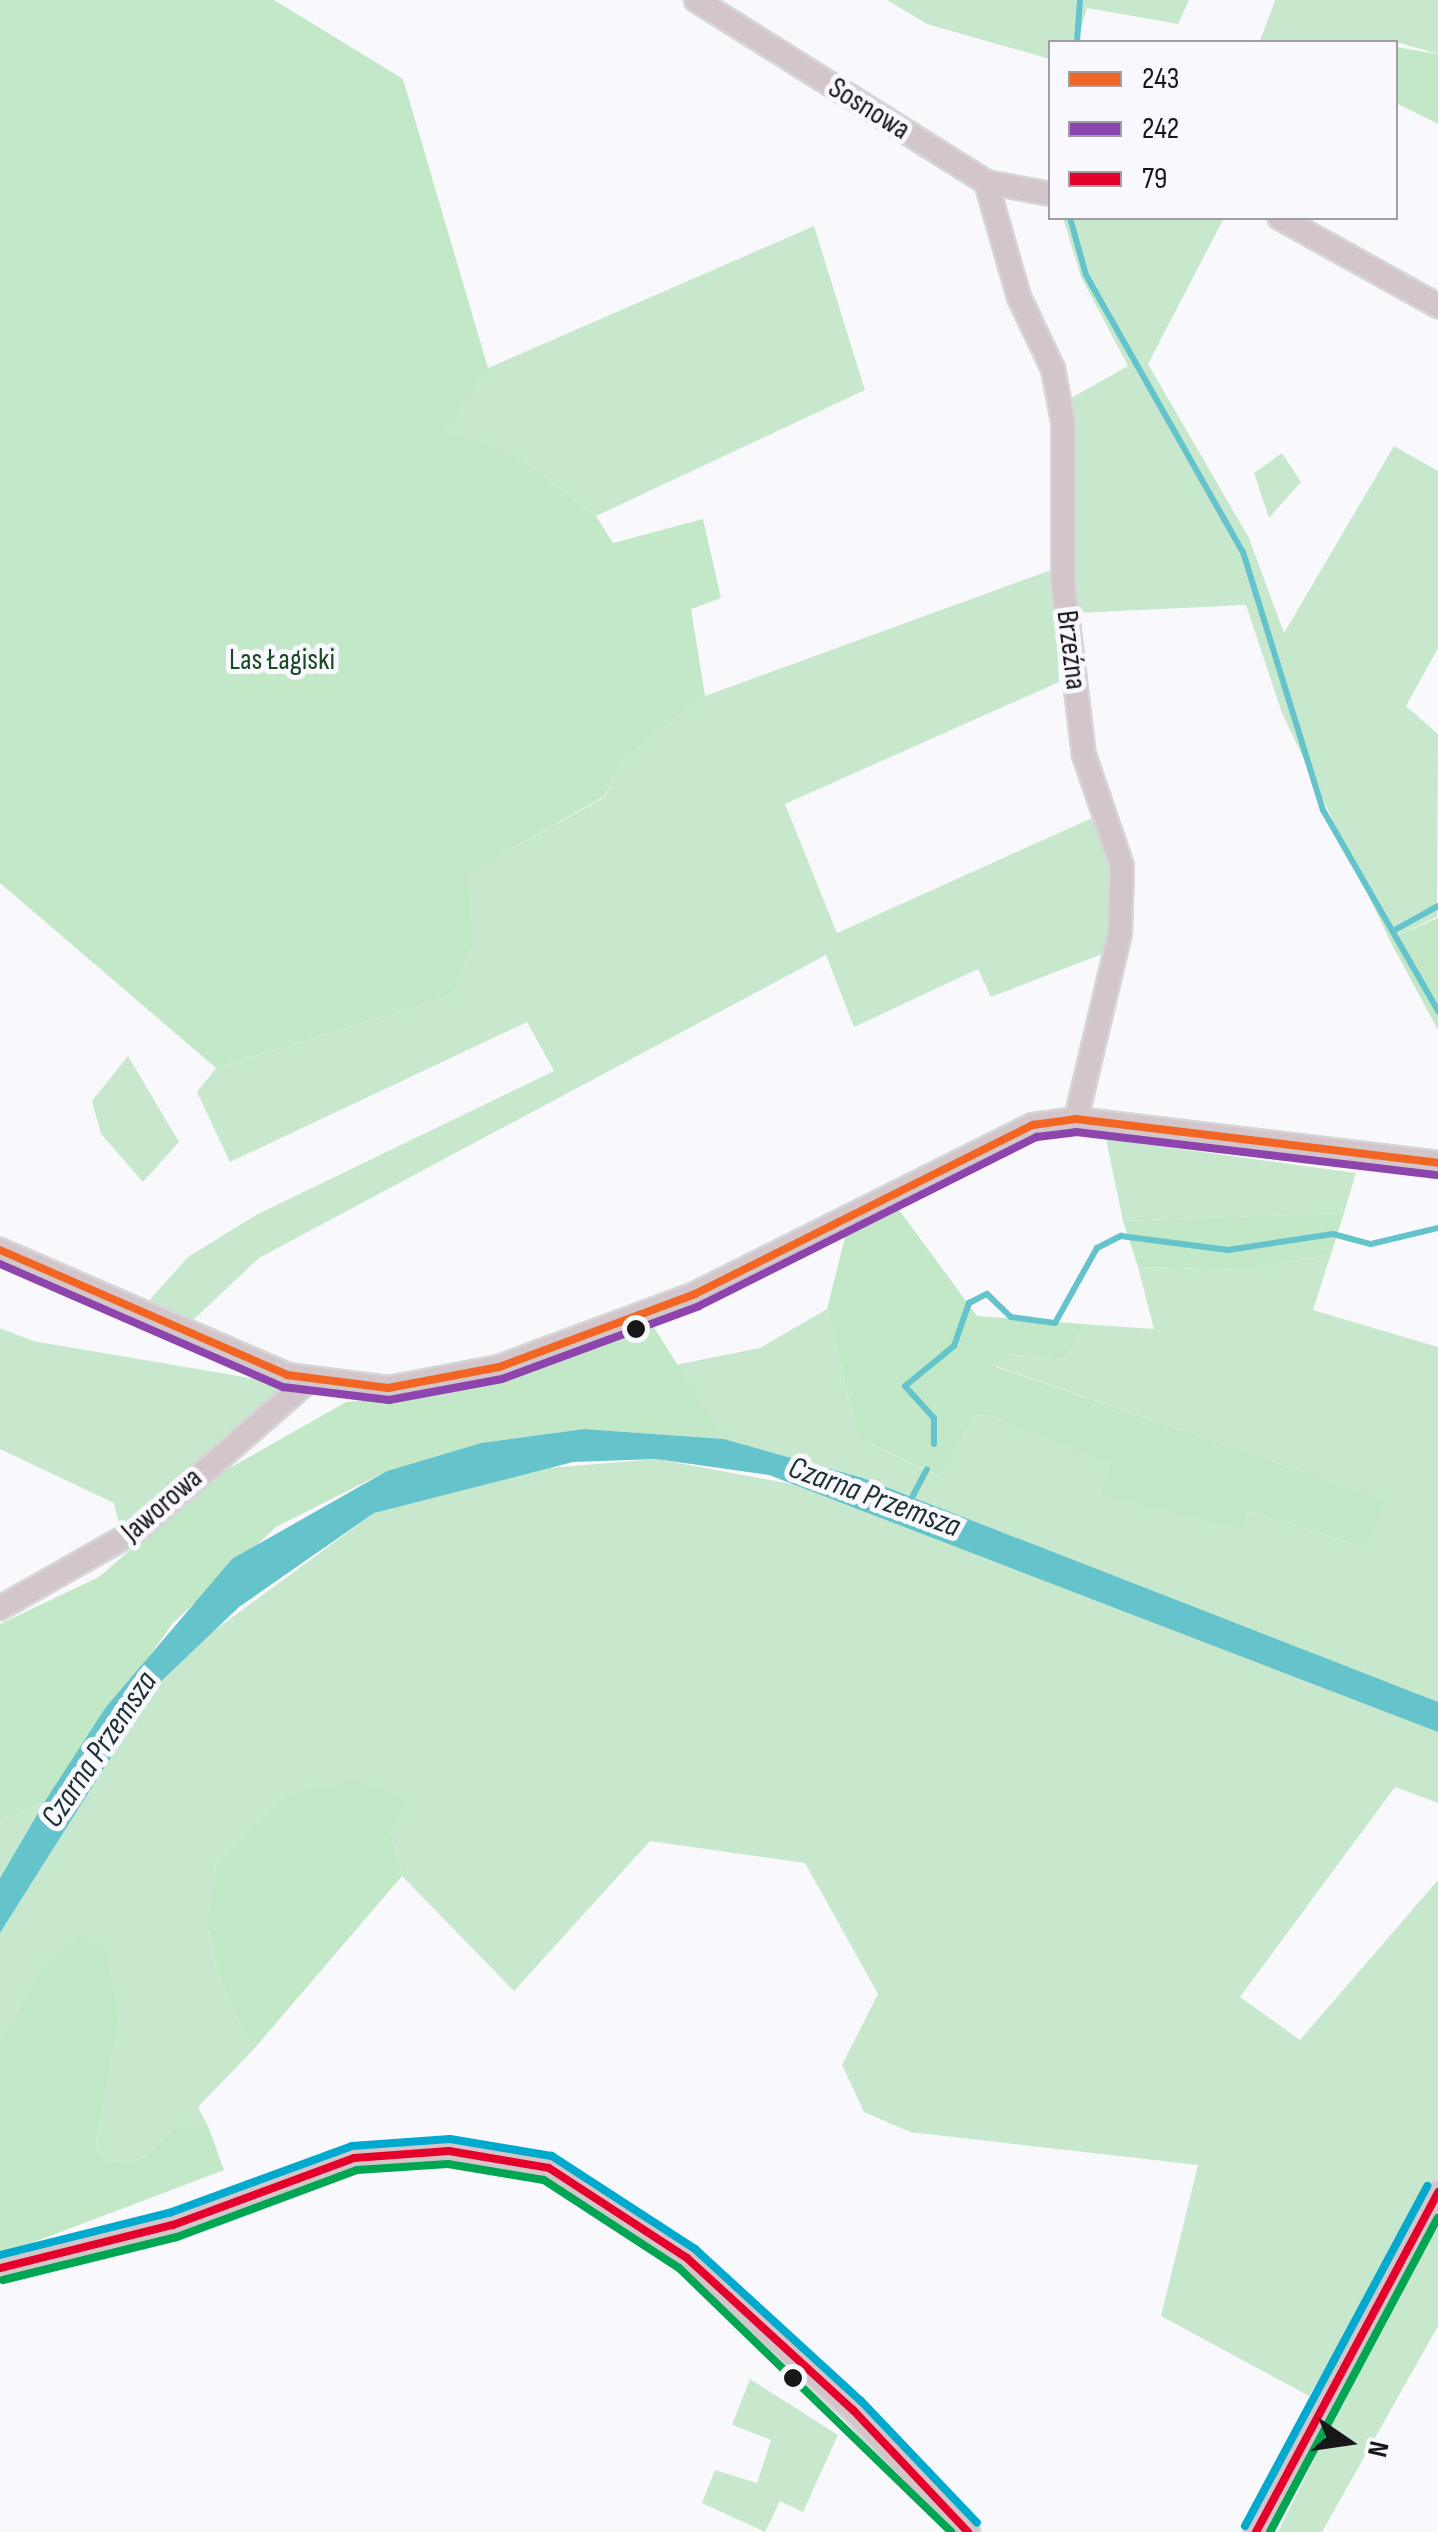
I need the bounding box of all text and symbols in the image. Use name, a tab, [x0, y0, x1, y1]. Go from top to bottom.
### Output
legend	[1048, 40, 1398, 220]
text: 243	[1142, 61, 1179, 97]
street label: Sosnowa	[822, 70, 916, 148]
text: 242	[1142, 111, 1179, 147]
text: 79	[1142, 161, 1167, 197]
street label: Brzeźna	[1048, 608, 1094, 692]
park label: Las Łagiski	[229, 642, 335, 678]
unlabelled marker	[626, 1319, 646, 1339]
water label: Czarna Przemsza	[783, 1449, 965, 1547]
street label: Jaworowa	[114, 1460, 210, 1550]
water label: Czarna Przemsza	[34, 1665, 166, 1835]
unlabelled marker	[783, 2368, 803, 2388]
north arrow	[1298, 2392, 1398, 2492]
text: N	[1360, 2438, 1395, 2460]

